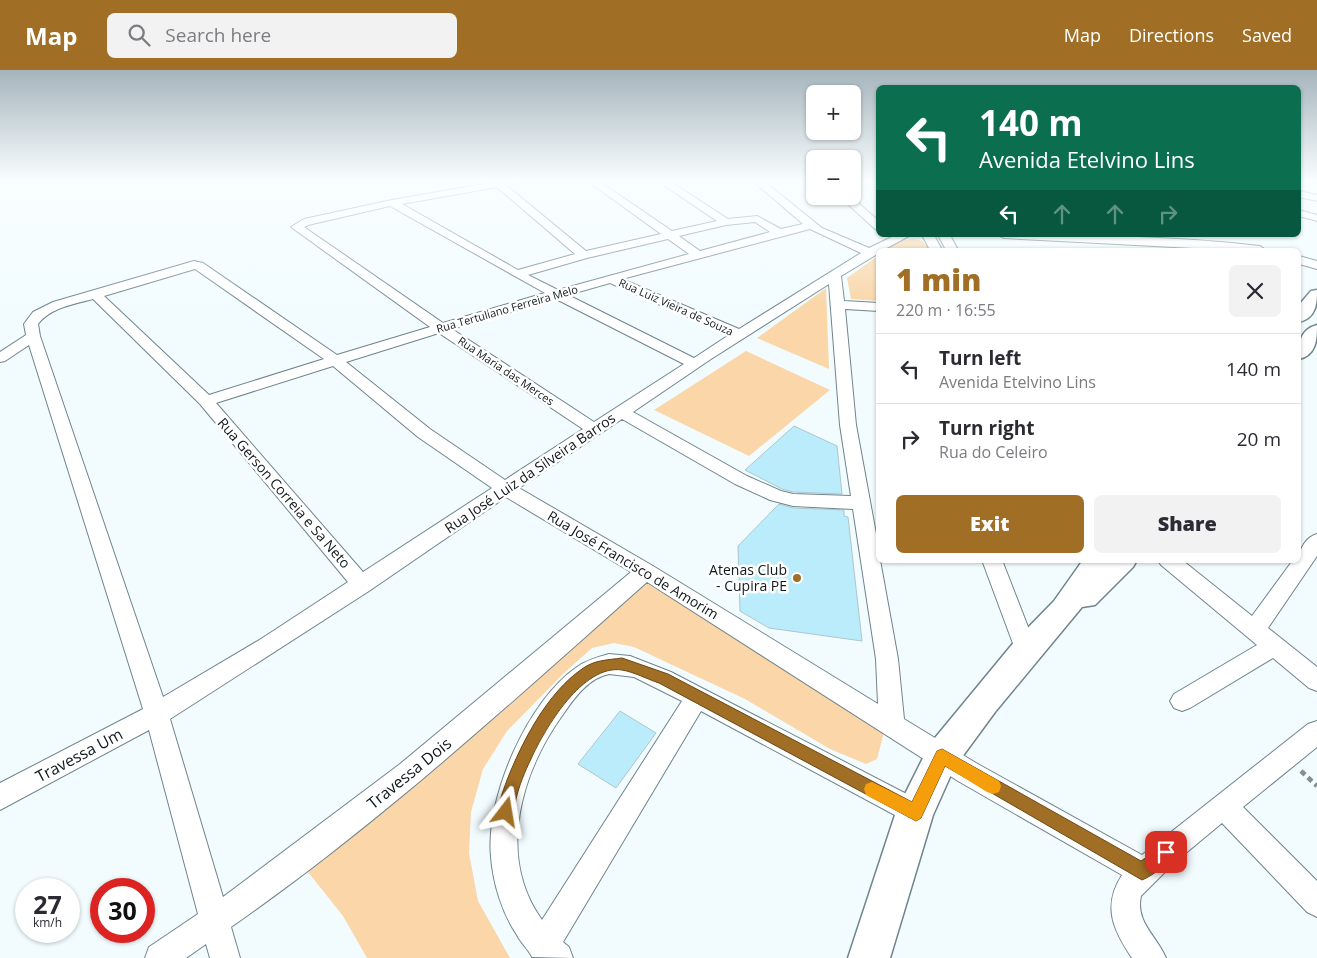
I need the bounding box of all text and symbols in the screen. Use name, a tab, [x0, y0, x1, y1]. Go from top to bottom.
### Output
search box	[107, 13, 457, 58]
text: Map	[25, 19, 77, 52]
icon: search	[125, 21, 153, 49]
text: Search here	[165, 22, 271, 48]
text: Map	[1064, 23, 1101, 47]
text: Directions	[1129, 23, 1214, 47]
text: Saved	[1242, 23, 1292, 47]
map controls	[806, 85, 861, 205]
button: +	[806, 85, 861, 140]
text: 140 m	[979, 99, 1083, 146]
icon: left	[896, 105, 961, 170]
text: Avenida Etelvino Lins	[979, 144, 1195, 174]
button: −	[806, 150, 861, 205]
icon: left	[995, 200, 1023, 228]
icon: ahead	[1048, 200, 1076, 228]
icon: ahead	[1101, 200, 1129, 228]
icon: right	[1154, 200, 1182, 228]
text: 1 min	[896, 259, 981, 300]
button: close	[1229, 265, 1281, 317]
street label: Rua Luiz Vieira de Souza	[617, 274, 736, 339]
street label: Rua Tertuliano Ferreira Melo	[434, 281, 580, 336]
text: 220 m · 16:55	[896, 299, 996, 321]
street label: Rua Maria das Merces	[455, 333, 557, 408]
text: Turn left	[939, 345, 1021, 371]
icon: left	[896, 355, 924, 383]
text: 140 m	[1226, 356, 1281, 382]
text: Avenida Etelvino Lins	[939, 371, 1096, 393]
street label: Rua José Luiz da Silveira Barros	[441, 408, 619, 537]
street label: Rua Gerson Correia e Sa Neto	[214, 413, 355, 572]
text: Turn right	[939, 415, 1034, 441]
icon: right	[896, 425, 924, 453]
text: 20 m	[1237, 426, 1281, 452]
text: Rua do Celeiro	[939, 441, 1048, 463]
button: Exit	[896, 495, 1084, 553]
button: Share	[1094, 495, 1281, 553]
street label: Rua José Francisco de Amorim	[544, 506, 722, 623]
place label: Atenas Club - Cupira PE	[709, 560, 787, 595]
marker: Atenas Club - Cupira PE	[791, 572, 803, 584]
street label: Travessa Um	[31, 723, 127, 787]
street label: Travessa Dois	[362, 732, 456, 814]
position arrow	[479, 785, 531, 837]
pin	[1145, 831, 1187, 873]
icon: arrive	[1152, 838, 1180, 866]
speed limit sign: 30	[90, 878, 155, 943]
text: 27	[33, 887, 62, 921]
text: km/h	[33, 914, 62, 931]

